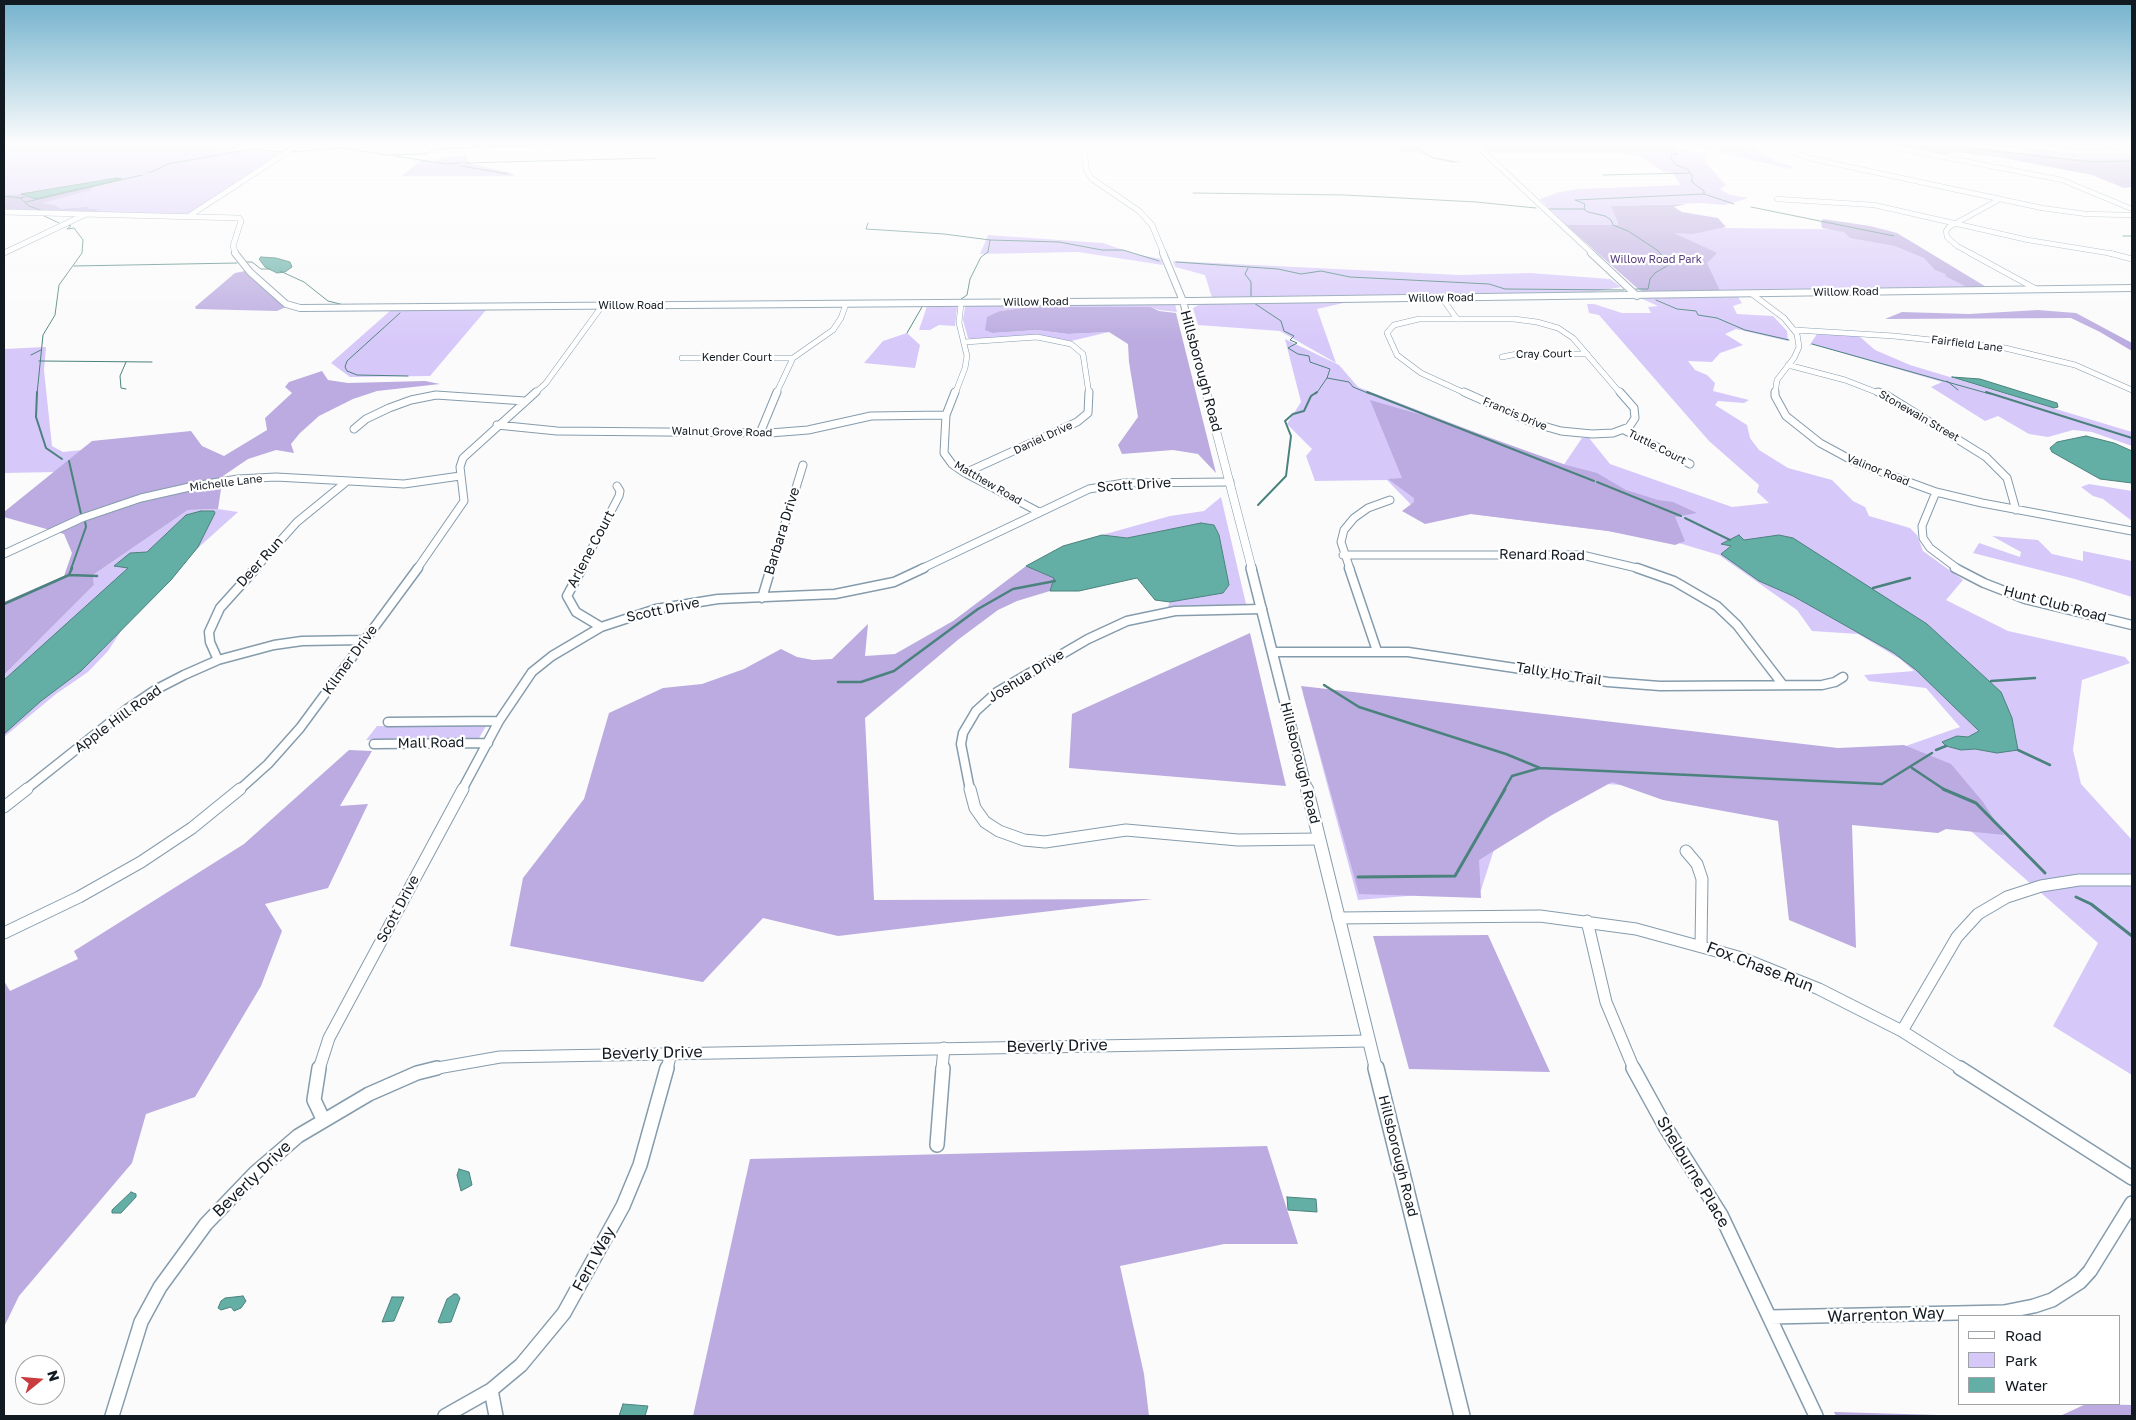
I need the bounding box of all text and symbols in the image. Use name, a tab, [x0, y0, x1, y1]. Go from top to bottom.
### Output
park label: Willow Road Park	[1610, 253, 1702, 267]
street label: Willow Road	[1813, 285, 1879, 299]
street label: Willow Road	[1408, 291, 1474, 305]
street label: Willow Road	[1003, 295, 1069, 309]
street label: Willow Road	[598, 299, 664, 313]
street label: Hillsborough Road	[1177, 308, 1225, 434]
street label: Fairfield Lane	[1930, 333, 2004, 355]
street label: Cray Court	[1516, 347, 1572, 361]
street label: Kender Court	[702, 351, 772, 365]
street label: Stonewain Street	[1876, 388, 1962, 444]
street label: Francis Drive	[1481, 395, 1549, 433]
street label: Daniel Drive	[1011, 419, 1075, 457]
street label: Walnut Grove Road	[672, 425, 772, 439]
street label: Tuttle Court	[1626, 427, 1688, 467]
street label: Valinor Road	[1845, 451, 1911, 489]
street label: Matthew Road	[952, 458, 1024, 508]
street label: Michelle Lane	[189, 472, 263, 494]
street label: Scott Drive	[1096, 474, 1172, 496]
street label: Barbara Drive	[761, 485, 803, 577]
street label: Arlene Court	[564, 507, 618, 591]
street label: Deer Run	[233, 534, 287, 590]
street label: Renard Road	[1499, 546, 1585, 564]
street label: Hunt Club Road	[2002, 582, 2108, 626]
street label: Scott Drive	[625, 594, 701, 626]
street label: Kilmer Drive	[319, 622, 381, 698]
street label: Joshua Drive	[985, 646, 1067, 706]
street label: Tally Ho Trail	[1515, 659, 1603, 689]
street label: Apple Hill Road	[71, 682, 165, 756]
street label: Hillsborough Road	[1277, 700, 1323, 826]
street label: Mall Road	[398, 734, 464, 752]
street label: Scott Drive	[373, 872, 423, 946]
street label: Fox Chase Run	[1704, 938, 1816, 996]
street label: Beverly Drive	[1006, 1036, 1108, 1056]
street label: Beverly Drive	[601, 1043, 703, 1063]
street label: Hillsborough Road	[1375, 1093, 1421, 1219]
street label: Shelburne Place	[1652, 1113, 1734, 1231]
street label: Beverly Drive	[209, 1137, 295, 1221]
street label: Fern Way	[568, 1223, 620, 1295]
street label: Warrenton Way	[1827, 1303, 1945, 1327]
legend	[1958, 1315, 2121, 1405]
text: Road	[2005, 1326, 2042, 1344]
text: Park	[2005, 1351, 2037, 1369]
north arrow	[15, 1355, 65, 1405]
text: N	[44, 1368, 64, 1383]
text: Water	[2005, 1376, 2048, 1394]

